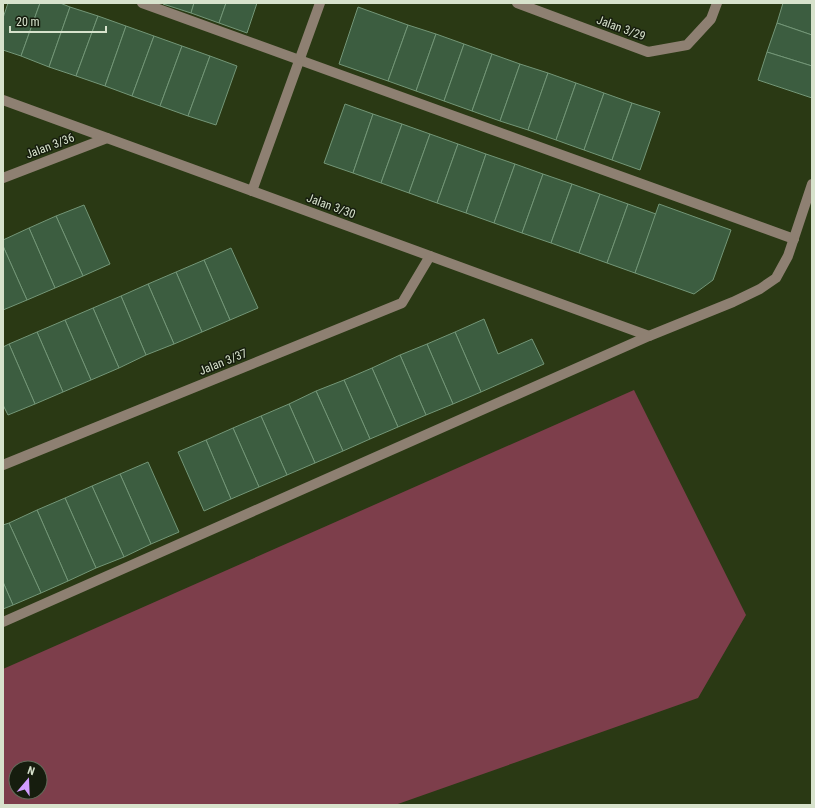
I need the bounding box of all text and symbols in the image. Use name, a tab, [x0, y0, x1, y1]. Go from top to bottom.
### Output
scale bar	[10, 8, 106, 34]
street label: Jalan 3/29	[595, 13, 647, 43]
text: 20 m	[16, 15, 40, 29]
street label: Jalan 3/36	[24, 130, 76, 162]
street label: Jalan 3/30	[305, 191, 357, 221]
street label: Jalan 3/37	[197, 346, 249, 378]
north arrow	[8, 760, 48, 800]
text: N	[26, 764, 37, 778]

